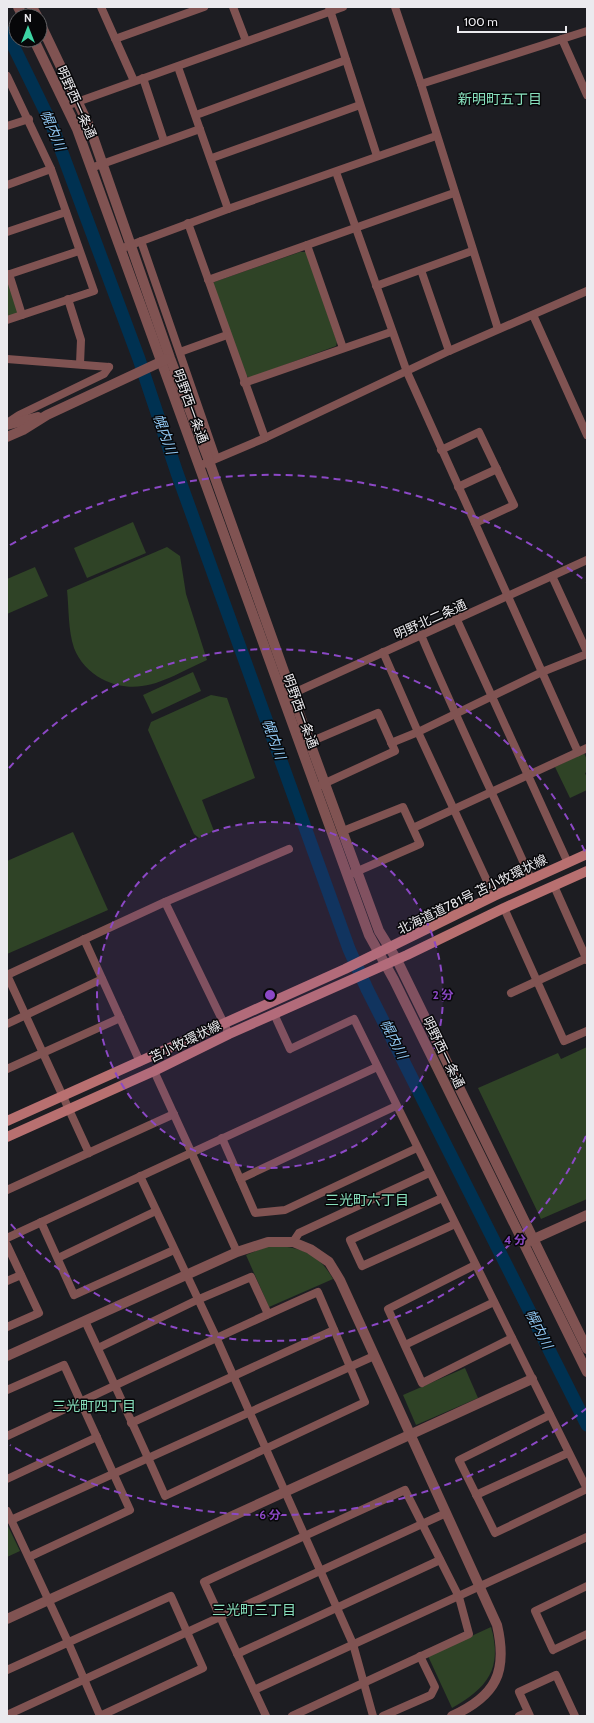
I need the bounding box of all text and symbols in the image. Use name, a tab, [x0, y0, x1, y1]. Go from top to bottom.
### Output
north arrow	[8, 8, 48, 48]
scale bar	[458, 8, 566, 34]
text: N	[24, 11, 32, 25]
text: 100 m	[464, 14, 498, 29]
street label: 明野西一条通	[54, 63, 100, 141]
district label: 新明町五丁目	[458, 90, 542, 108]
water label: 幌内川	[37, 107, 70, 155]
street label: 明野西一条通	[170, 367, 212, 445]
water label: 幌内川	[149, 411, 181, 459]
street label: 明野北二条通	[391, 596, 469, 642]
street label: 明野西一条通	[280, 672, 322, 750]
water label: 幌内川	[258, 716, 290, 764]
street label: 北海道道781号 苫小牧環状線	[395, 851, 549, 937]
text: 2 分	[432, 987, 454, 1002]
centre of rings	[263, 988, 277, 1002]
street label: 明野西一条通	[420, 1013, 468, 1091]
water label: 幌内川	[376, 1016, 412, 1064]
street label: 苫小牧環状線	[146, 1017, 224, 1065]
district label: 三光町六丁目	[325, 1191, 409, 1209]
text: 4 分	[504, 1232, 526, 1247]
water label: 幌内川	[521, 1306, 557, 1354]
district label: 三光町四丁目	[52, 1397, 136, 1415]
text: 6 分	[259, 1507, 281, 1522]
district label: 三光町三丁目	[212, 1601, 296, 1619]

